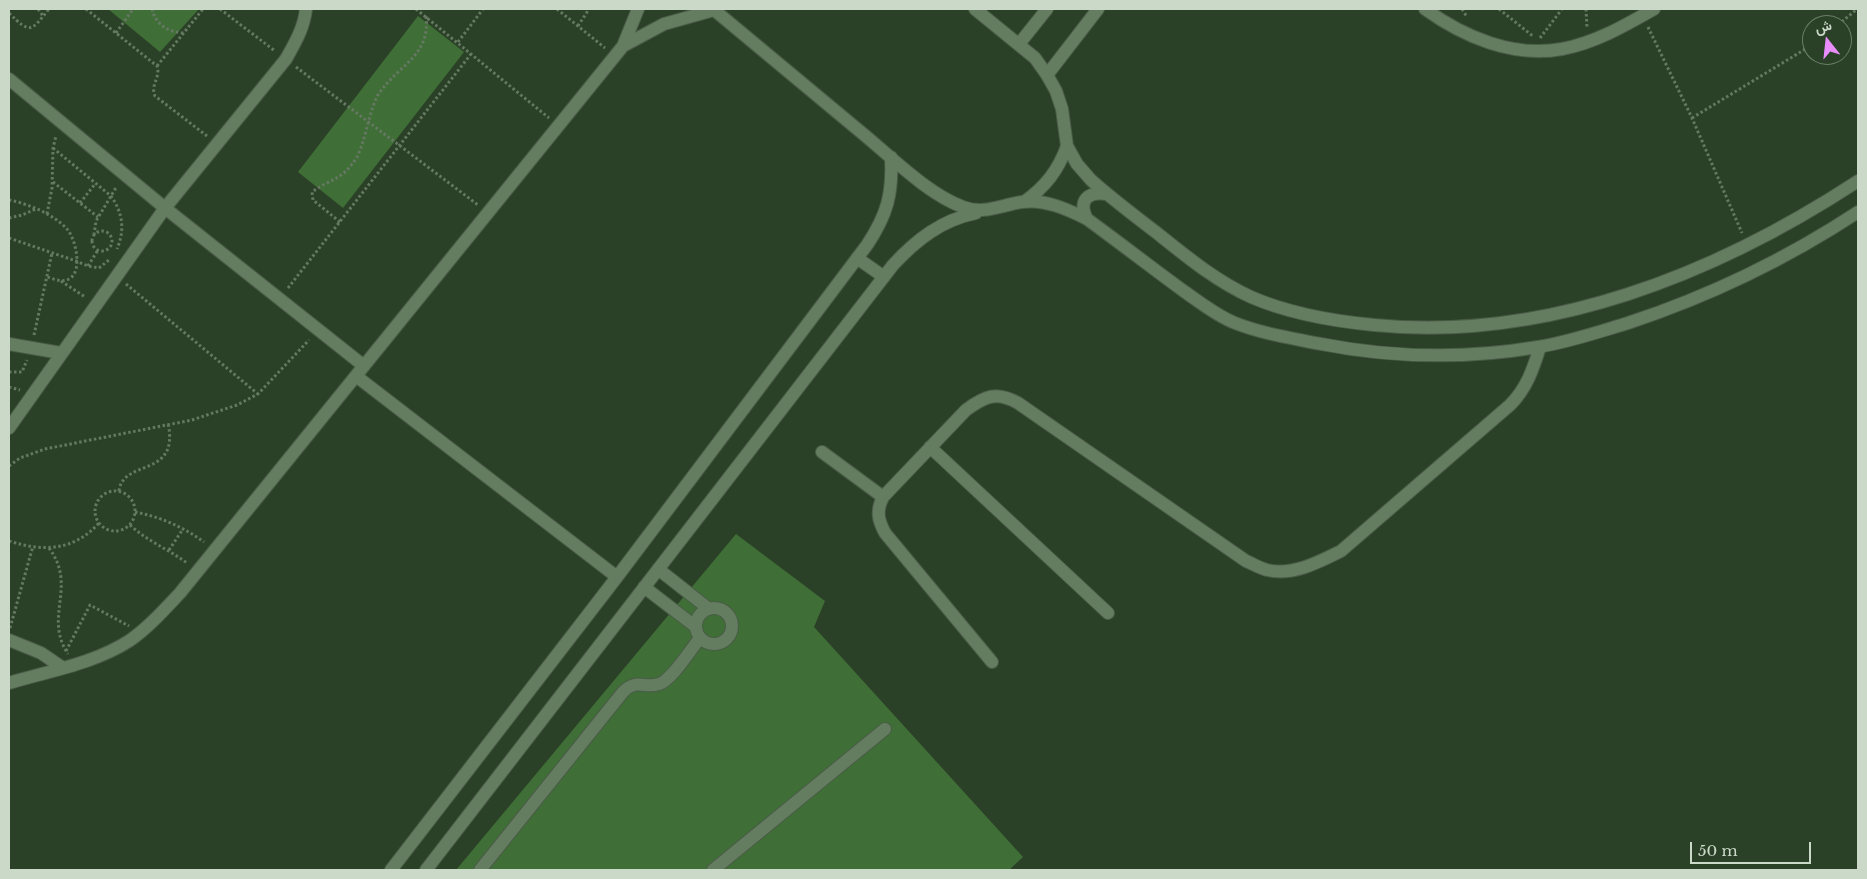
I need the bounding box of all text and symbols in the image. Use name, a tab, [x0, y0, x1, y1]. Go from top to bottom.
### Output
north arrow	[1802, 15, 1852, 65]
text: ش	[1813, 16, 1834, 38]
scale bar	[1692, 832, 1813, 864]
text: 50 m	[1698, 841, 1738, 860]

